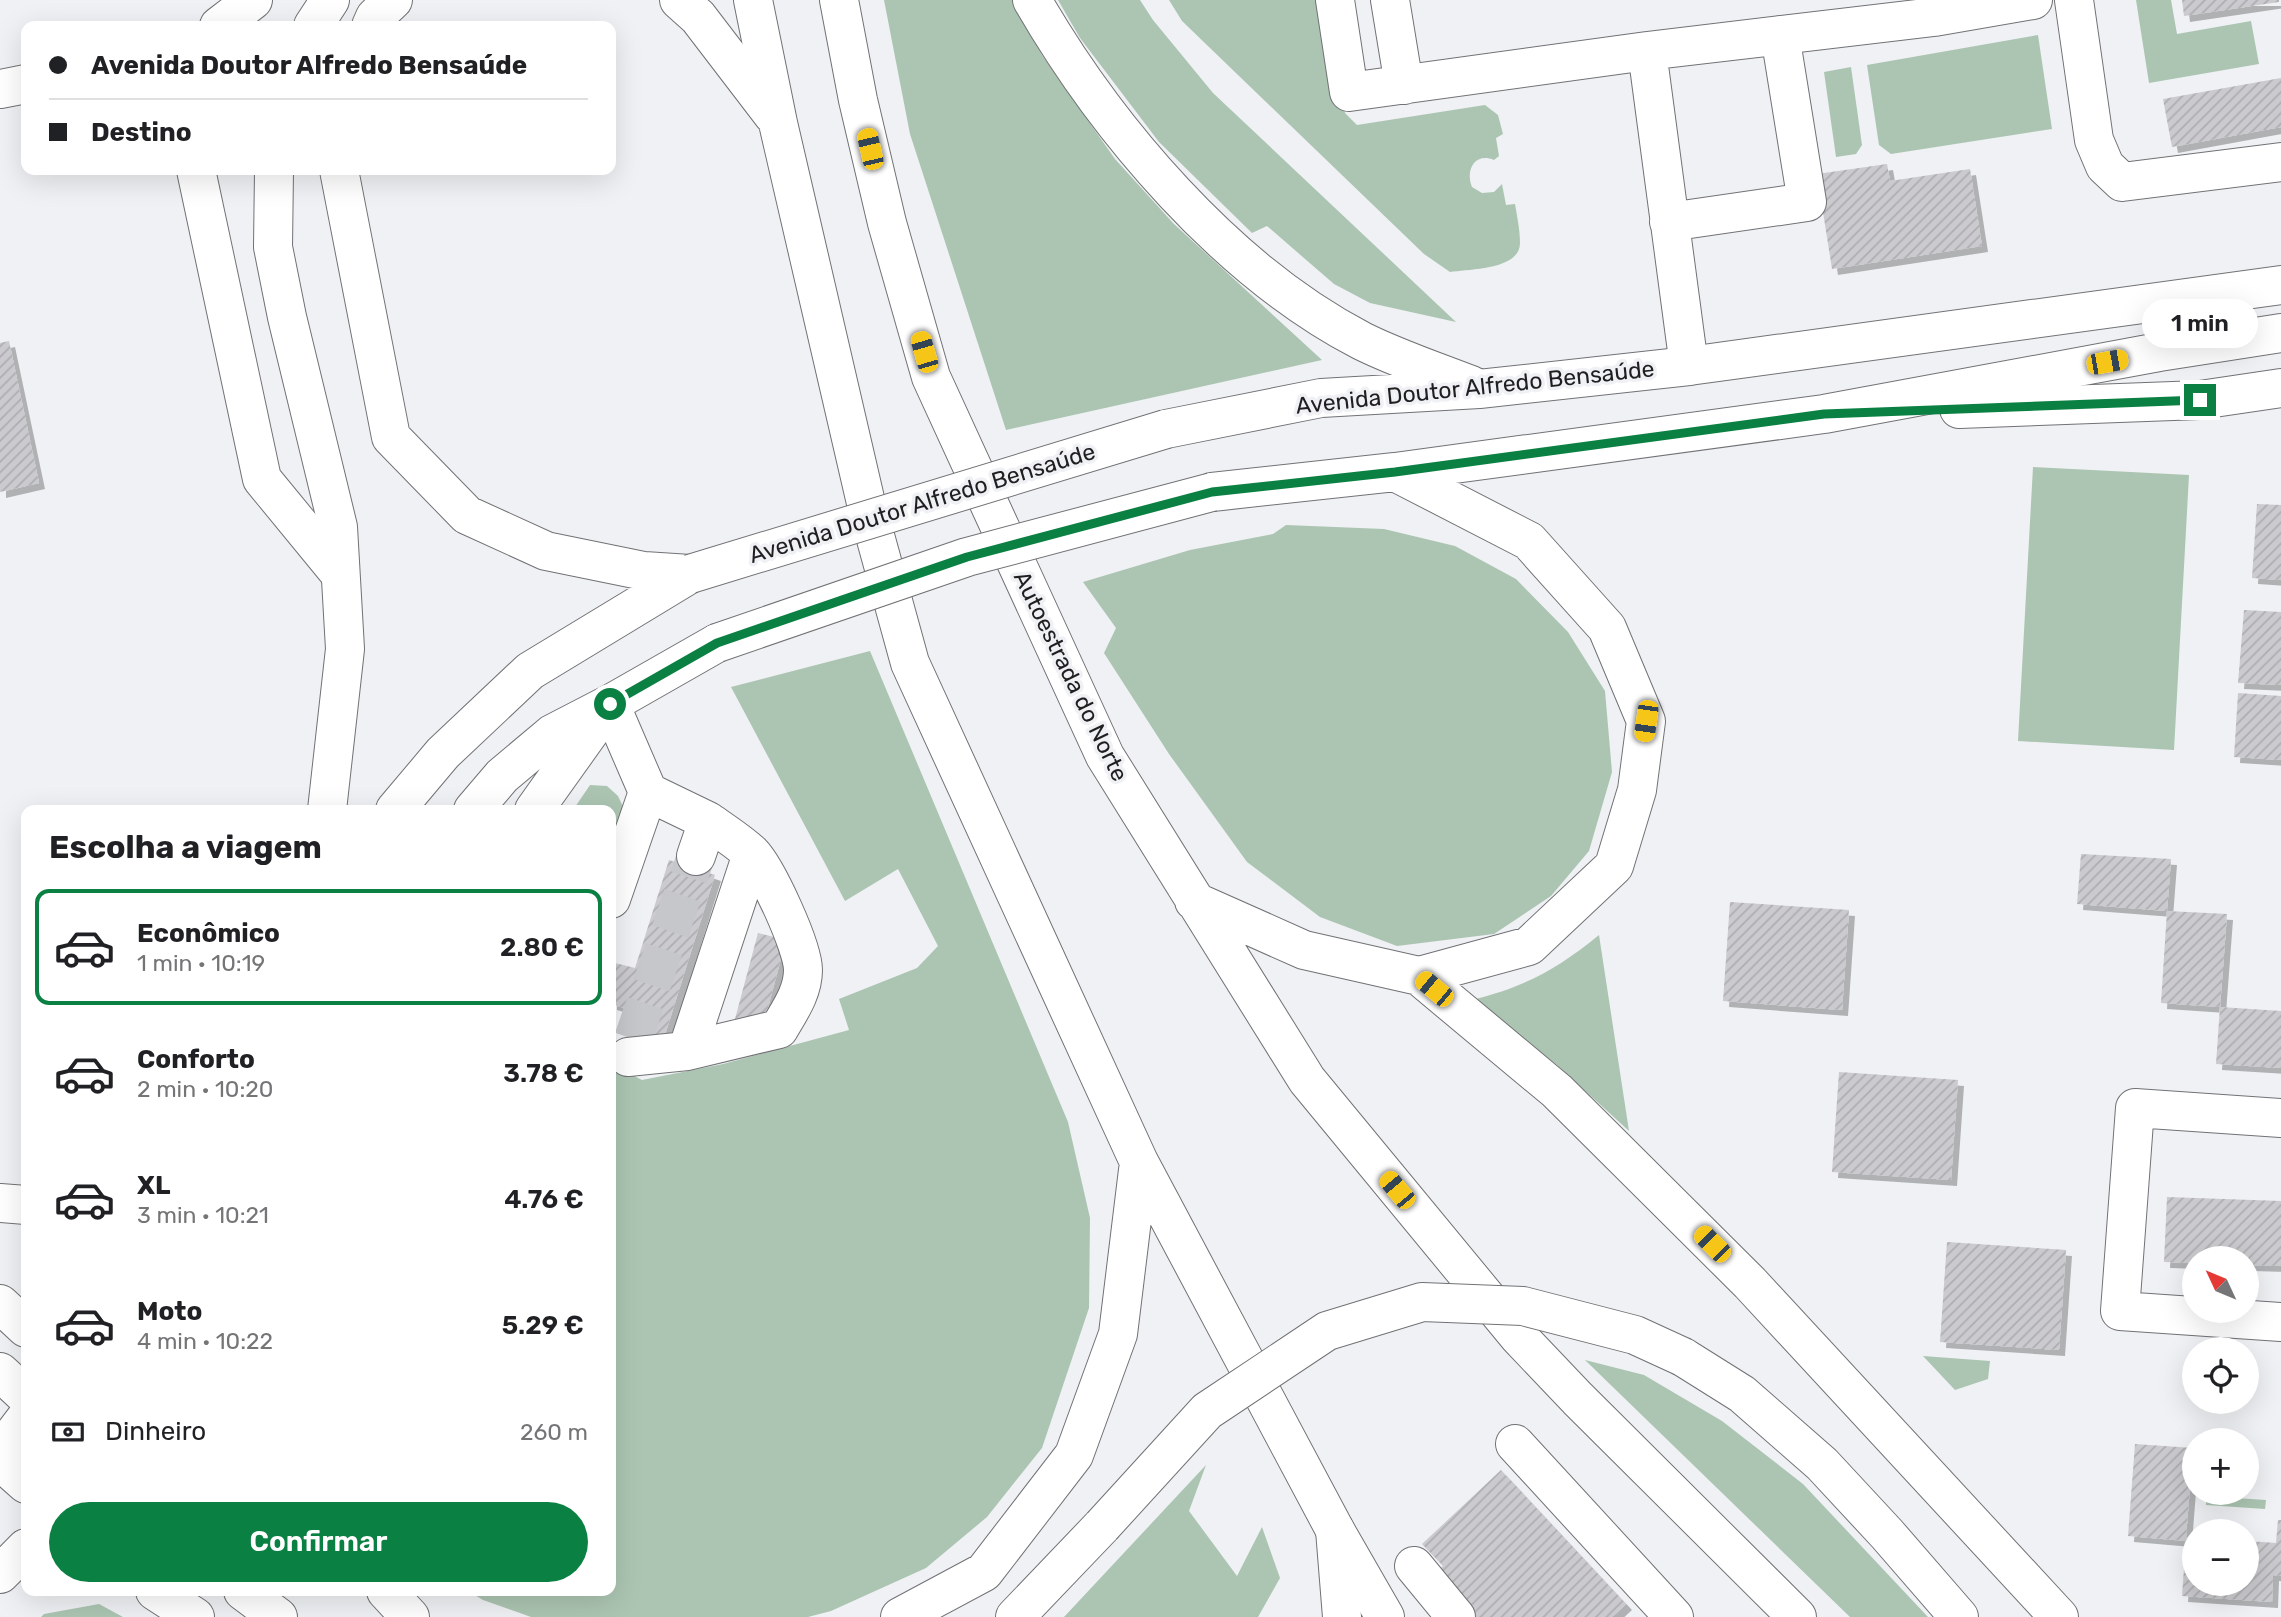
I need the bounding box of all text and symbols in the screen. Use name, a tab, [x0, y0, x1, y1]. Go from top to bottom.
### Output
text: Avenida Doutor Alfredo Bensaúde	[91, 50, 527, 81]
text: Destino	[91, 117, 192, 148]
car	[856, 126, 885, 172]
callout: 1 min	[2142, 298, 2258, 348]
text: 1 min	[2171, 309, 2229, 337]
car	[909, 329, 940, 375]
car	[2085, 348, 2130, 376]
street label: Avenida Doutor Alfredo Bensaúde	[1294, 354, 1656, 420]
route end	[2184, 384, 2216, 416]
street label: Avenida Doutor Alfredo Bensaúde	[746, 437, 1098, 569]
street label: Autoestrada do Norte	[1008, 566, 1134, 786]
route start	[594, 688, 626, 720]
car	[1633, 699, 1660, 743]
text: Escolha a viagem	[49, 828, 322, 866]
icon: car	[53, 916, 116, 979]
text: Econômico	[137, 918, 280, 949]
text: 2.80 €	[500, 932, 584, 963]
text: 1 min · 10:19	[137, 949, 265, 977]
car	[1412, 967, 1457, 1011]
icon: car	[53, 1042, 116, 1105]
text: Conforto	[137, 1044, 255, 1075]
text: 3.78 €	[503, 1058, 584, 1089]
text: 2 min · 10:20	[137, 1075, 273, 1103]
car	[1376, 1167, 1419, 1213]
icon: car	[53, 1168, 116, 1231]
text: XL	[137, 1170, 170, 1201]
text: 4.76 €	[504, 1184, 584, 1215]
text: 3 min · 10:21	[137, 1201, 269, 1229]
car	[1690, 1222, 1735, 1266]
north arrow	[2182, 1246, 2259, 1323]
map controls	[2182, 1246, 2259, 1596]
icon: car	[53, 1294, 116, 1357]
text: Moto	[137, 1296, 202, 1327]
text: 5.29 €	[502, 1310, 584, 1341]
text: 4 min · 10:22	[137, 1327, 273, 1355]
button: locate	[2182, 1337, 2259, 1414]
icon: cash	[49, 1413, 87, 1451]
text: Dinheiro	[105, 1416, 206, 1447]
text: 260 m	[520, 1418, 588, 1446]
button: +	[2182, 1428, 2259, 1505]
button: Confirmar	[49, 1502, 588, 1582]
button: −	[2182, 1519, 2259, 1596]

